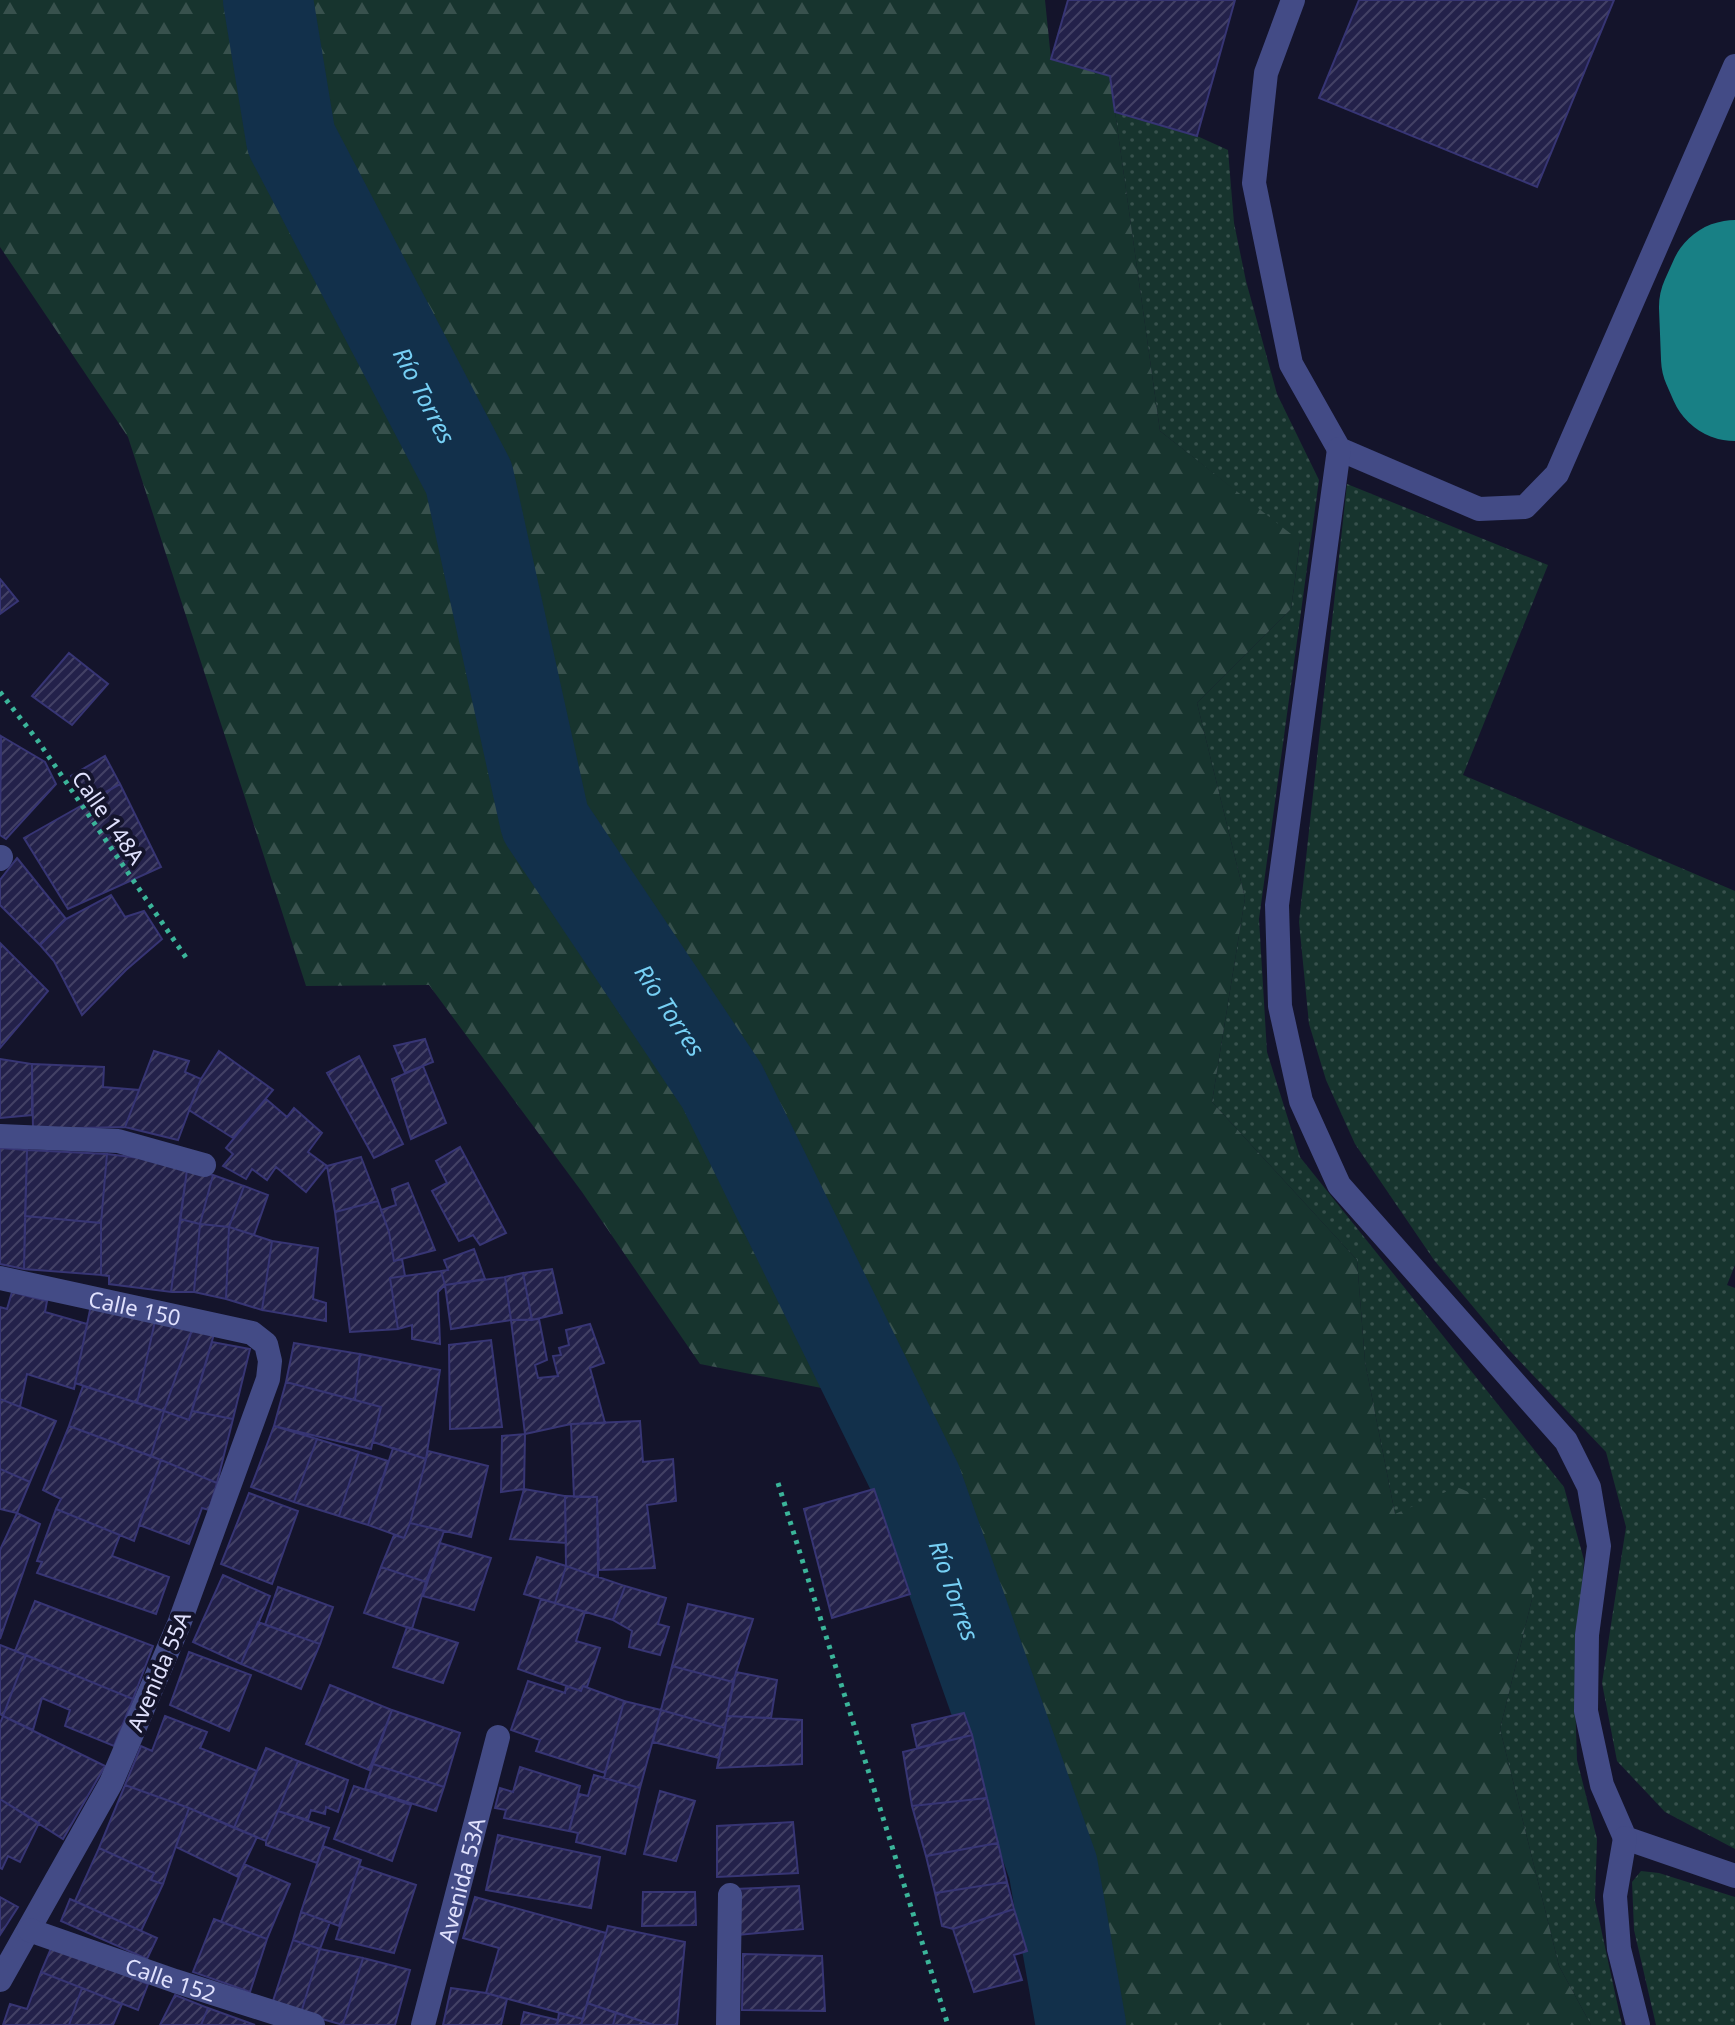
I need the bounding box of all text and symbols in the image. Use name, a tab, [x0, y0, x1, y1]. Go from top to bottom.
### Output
water label: Río Torres	[386, 341, 464, 449]
street label: Calle 148A	[66, 764, 153, 870]
water label: Río Torres	[628, 957, 714, 1062]
street label: Calle 150	[86, 1283, 184, 1332]
water label: Río Torres	[922, 1535, 988, 1645]
street label: Avenida 55A	[119, 1605, 197, 1736]
street label: Avenida 53A	[430, 1813, 492, 1945]
street label: Calle 152	[121, 1950, 220, 2008]

